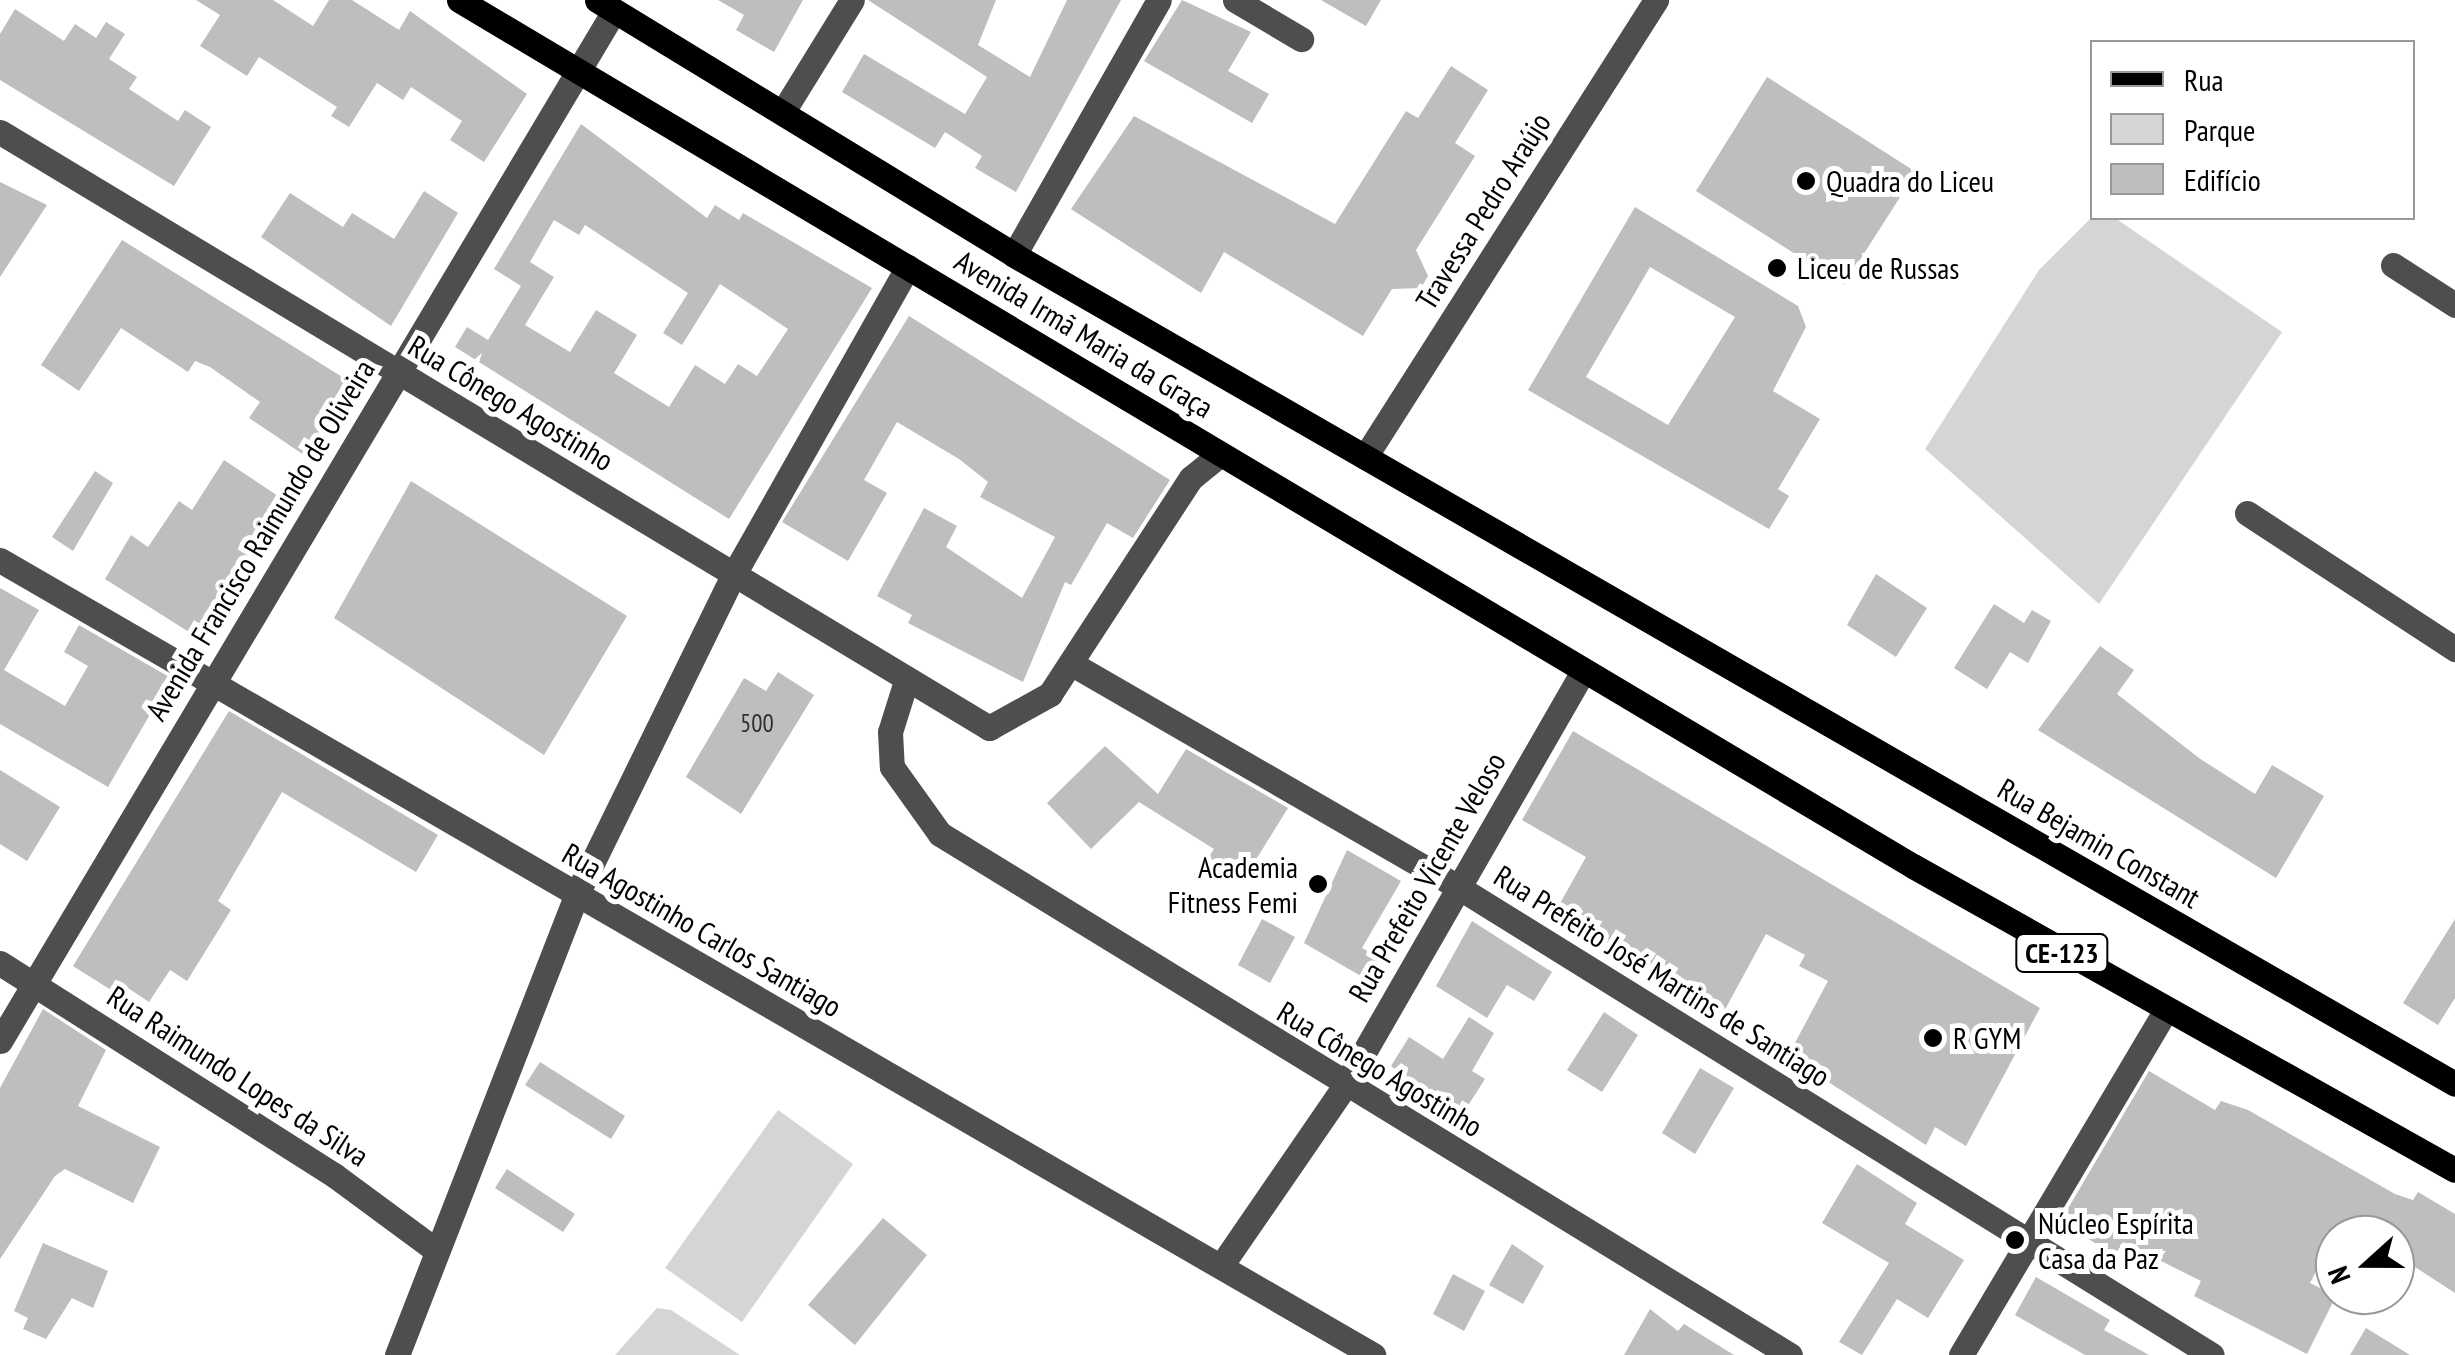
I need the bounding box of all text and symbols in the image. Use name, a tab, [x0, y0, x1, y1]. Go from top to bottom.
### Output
legend	[2090, 40, 2415, 220]
text: Rua	[2184, 60, 2223, 99]
street label: Travessa Pedro Araújo	[1408, 106, 1558, 316]
text: Parque	[2184, 110, 2255, 149]
text: Edifício	[2184, 160, 2261, 199]
place label: Quadra do Liceu	[1826, 163, 1994, 199]
marker: Quadra do Liceu	[1795, 170, 1817, 192]
street label: Avenida Irmã Maria da Graça	[948, 243, 1220, 425]
place label: Liceu de Russas	[1797, 250, 1959, 286]
marker: Liceu de Russas	[1766, 257, 1788, 279]
street label: Rua Cônego Agostinho	[402, 328, 620, 478]
street label: Avenida Francisco Raimundo de Oliveira	[138, 353, 382, 727]
house number: 500	[740, 708, 774, 738]
street label: Rua Prefeito Vicente Veloso	[1341, 745, 1513, 1009]
street label: Rua Bejamin Constant	[1992, 771, 2206, 915]
street label: Rua Agostinho Carlos Santiago	[556, 835, 848, 1025]
place label: Academia Fitness Femi	[1168, 849, 1298, 920]
street label: Rua Prefeito José Martins de Santiago	[1488, 858, 1836, 1094]
marker: Academia Fitness Femi	[1307, 873, 1329, 895]
road number: CE-123	[2014, 930, 2110, 976]
street label: Rua Raimundo Lopes da Silva	[101, 978, 375, 1174]
street label: Rua Cônego Agostinho	[1271, 994, 1489, 1144]
place label: R GYM	[1953, 1020, 2021, 1056]
marker: R GYM	[1922, 1027, 1944, 1049]
place label: Núcleo Espírita Casa da Paz	[2038, 1205, 2194, 1276]
north arrow	[2315, 1215, 2415, 1315]
marker: Núcleo Espírita Casa da Paz	[2002, 1227, 2028, 1253]
text: N	[2318, 1262, 2358, 1289]

